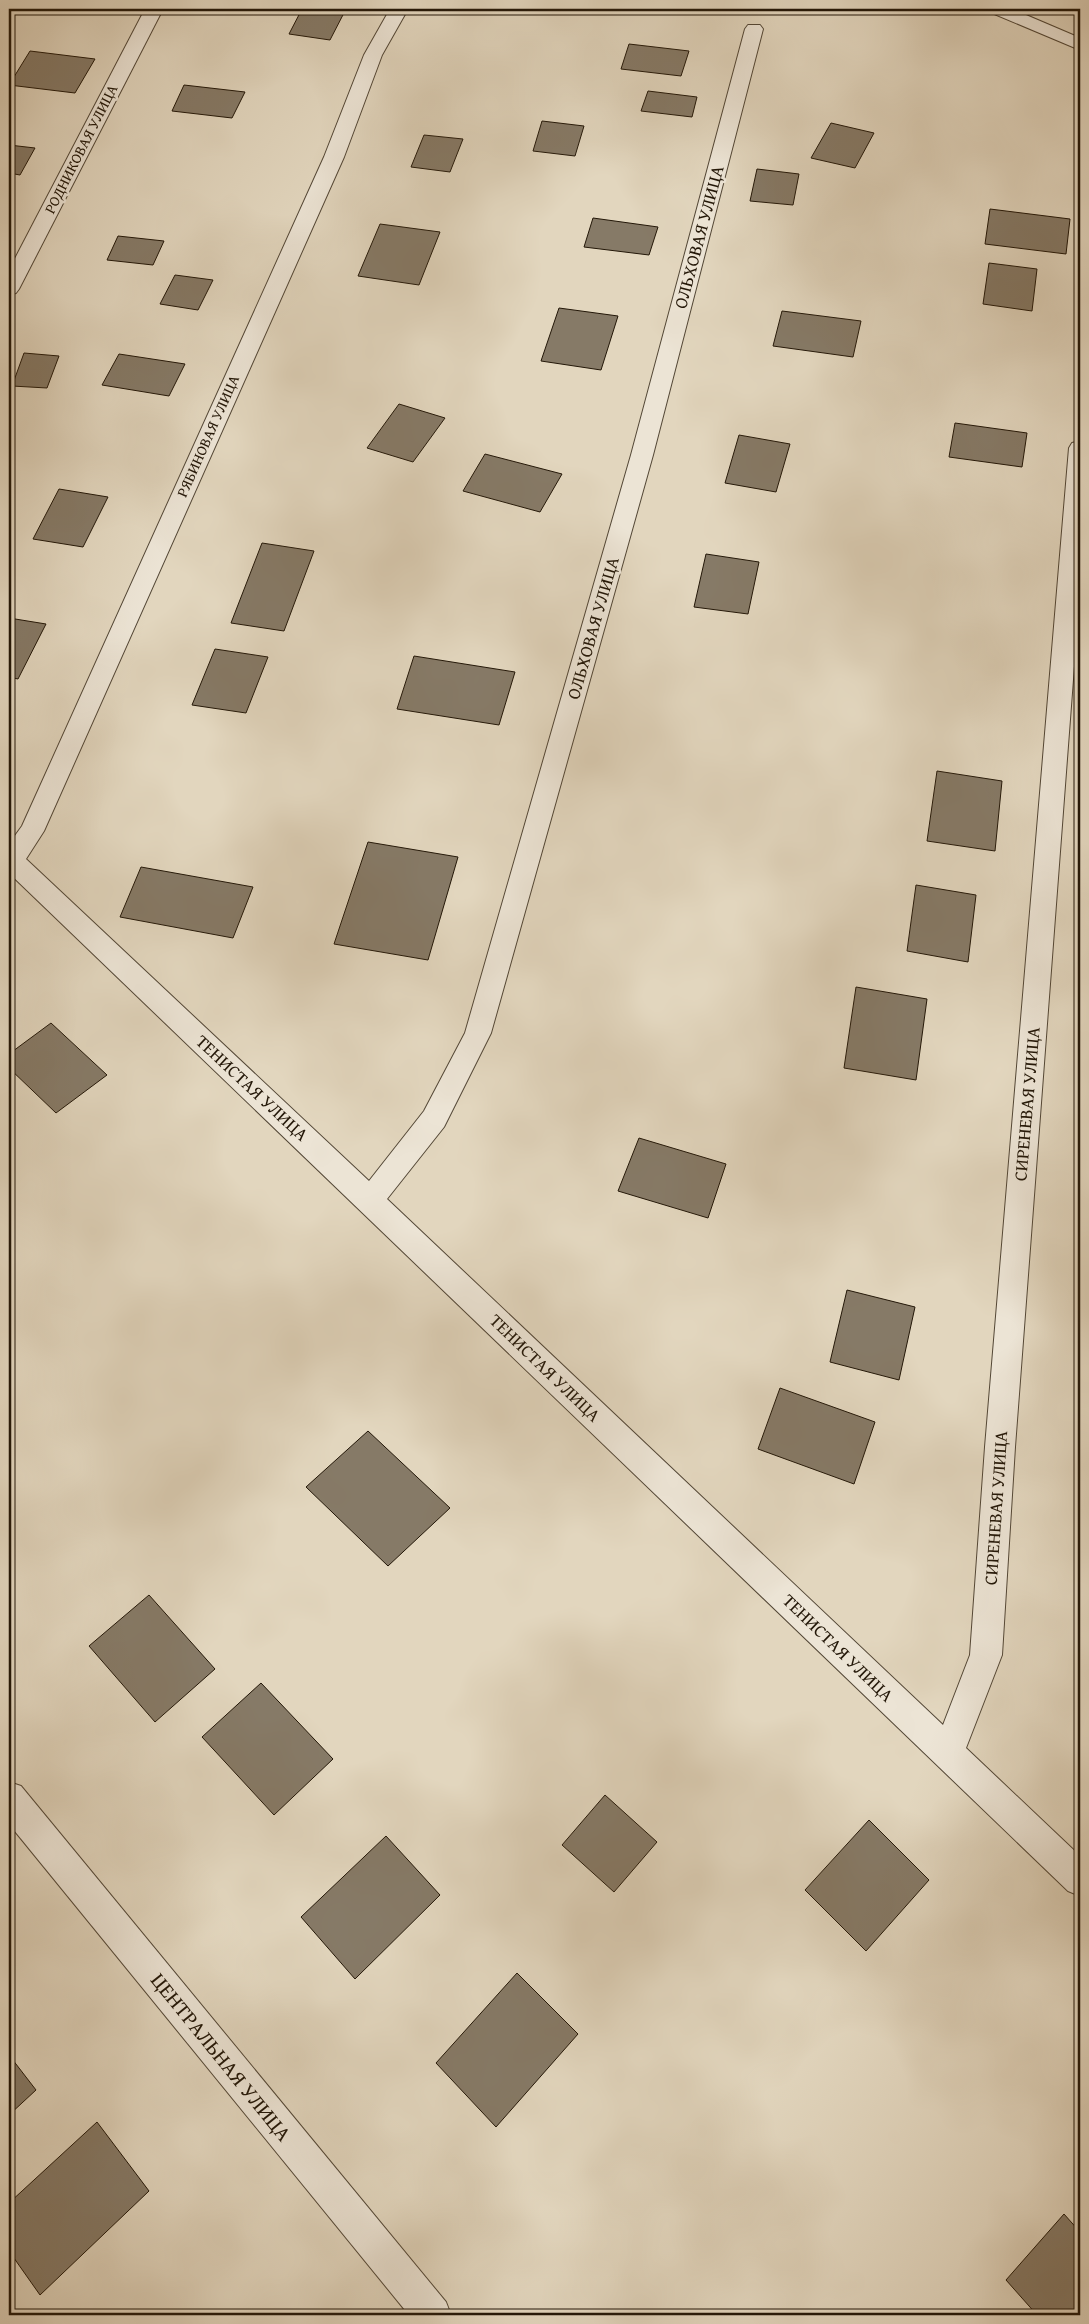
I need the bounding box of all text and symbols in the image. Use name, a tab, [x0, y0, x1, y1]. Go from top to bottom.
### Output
street label: РОДНИКОВАЯ УЛИЦА	[39, 81, 122, 217]
street label: ОЛЬХОВАЯ УЛИЦА	[666, 162, 731, 311]
street label: РЯБИНОВАЯ УЛИЦА	[171, 371, 244, 500]
street label: ОЛЬХОВАЯ УЛИЦА	[559, 553, 626, 702]
street label: СИРЕНЕВАЯ УЛИЦА	[1006, 1026, 1047, 1182]
street label: ТЕНИСТАЯ УЛИЦА	[190, 1028, 315, 1147]
street label: ТЕНИСТАЯ УЛИЦА	[484, 1307, 607, 1428]
street label: СИРЕНЕВАЯ УЛИЦА	[977, 1430, 1014, 1586]
street label: ТЕНИСТАЯ УЛИЦА	[777, 1587, 900, 1708]
street label: ЦЕНТРАЛЬНАЯ УЛИЦА	[144, 1966, 299, 2148]

